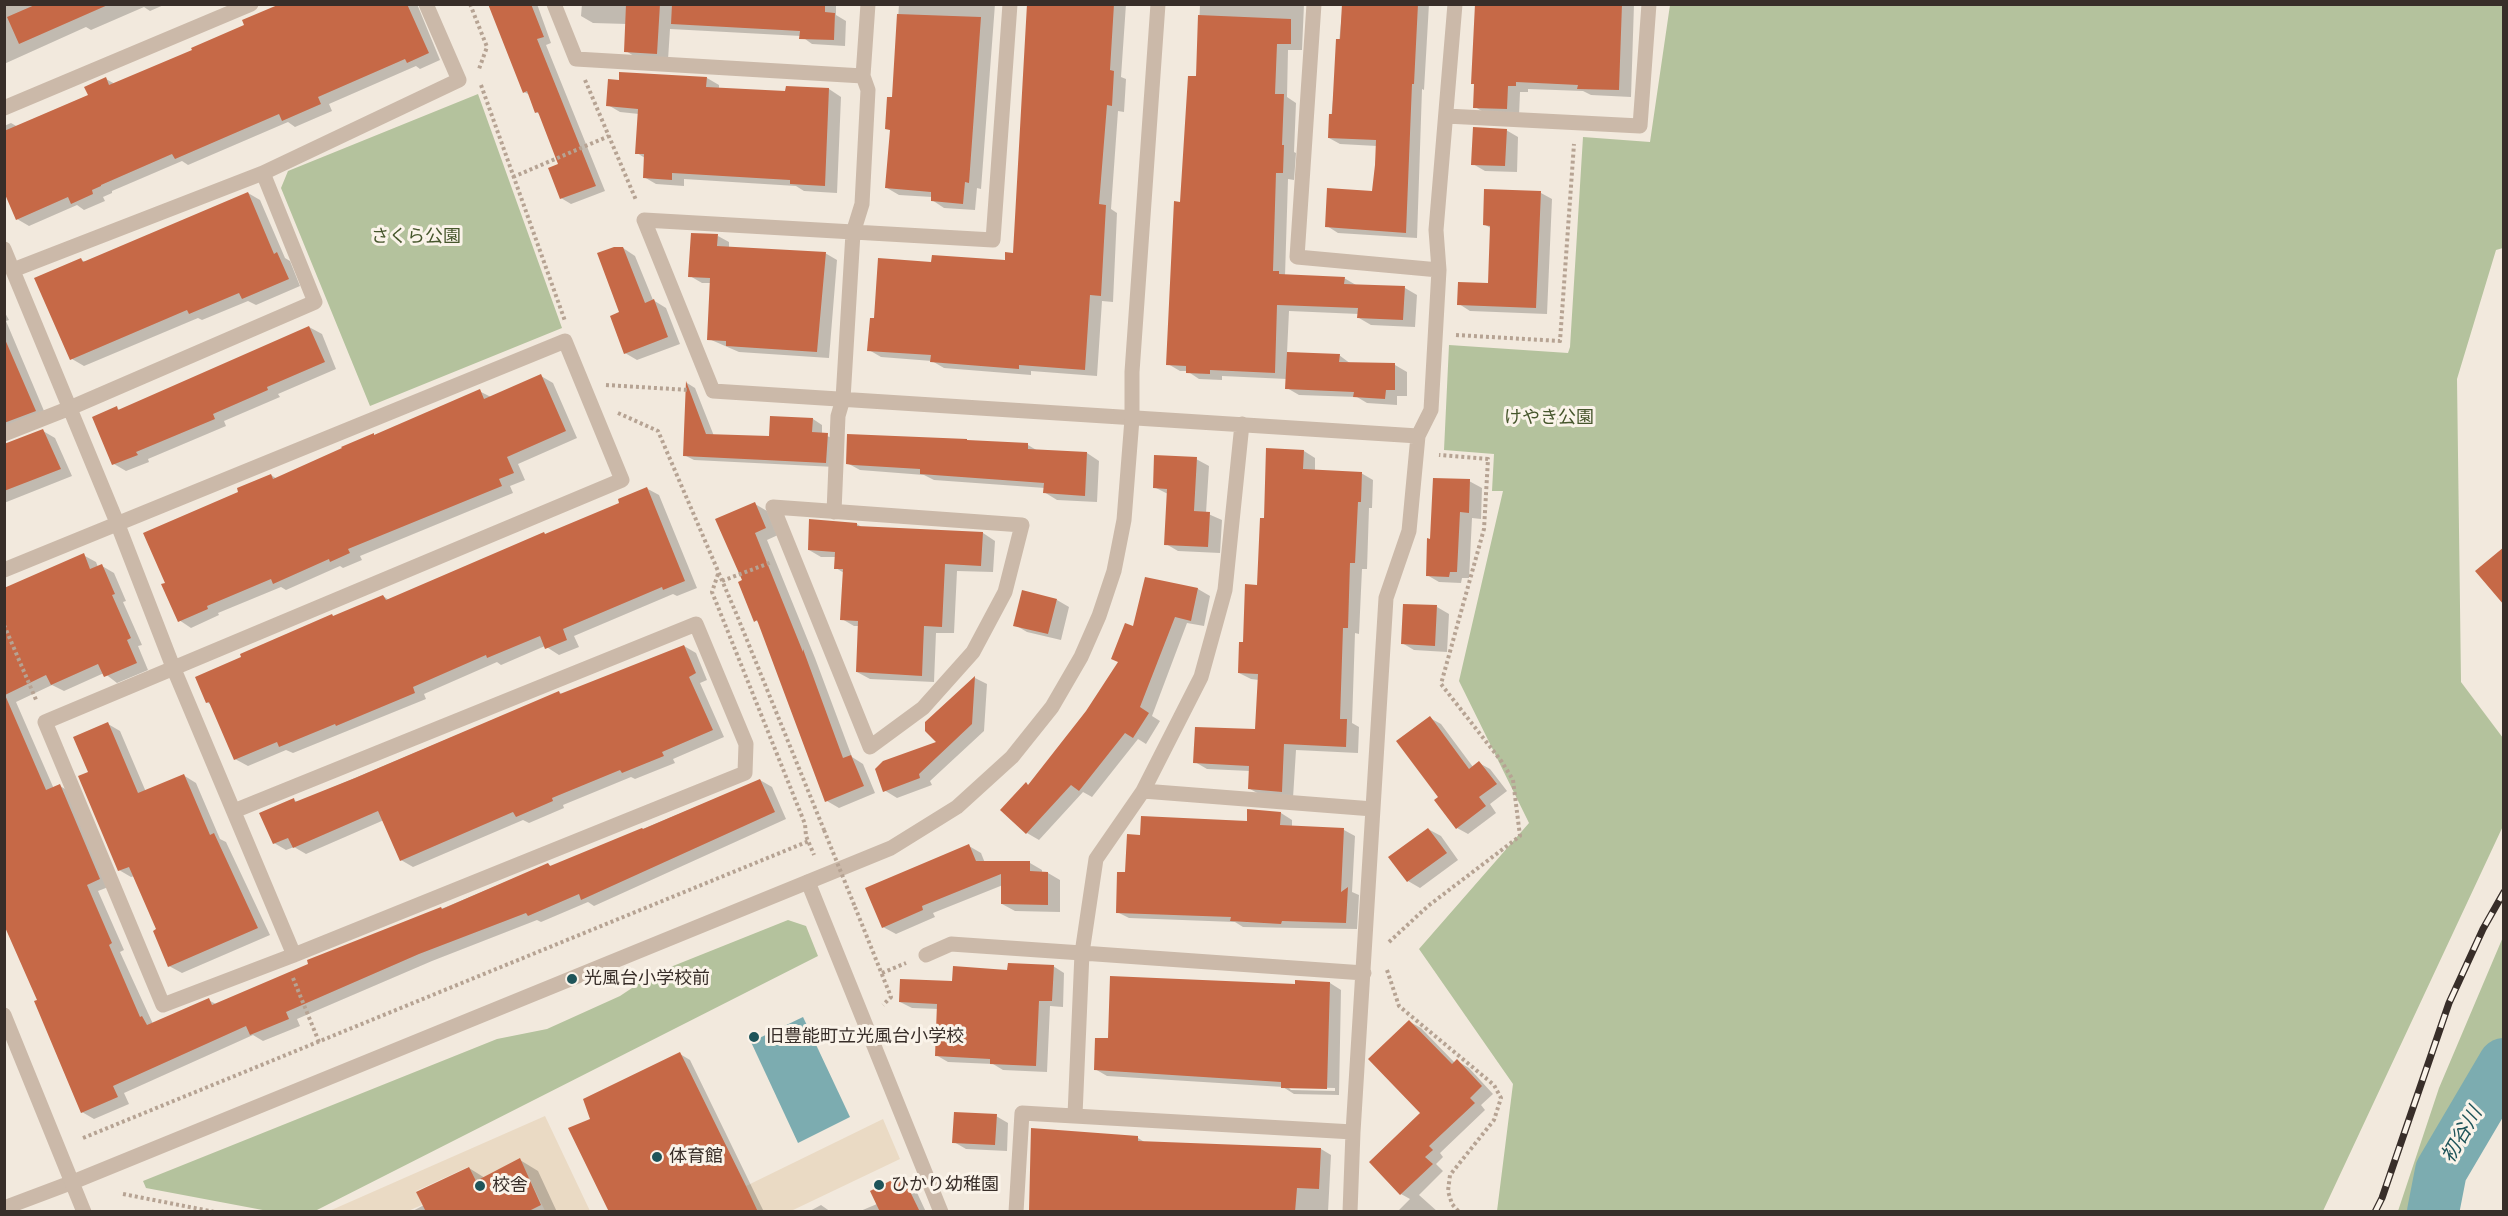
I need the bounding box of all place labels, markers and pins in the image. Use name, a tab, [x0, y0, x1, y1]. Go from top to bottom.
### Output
place label: 光風台小学校前	[584, 968, 710, 990]
marker: 光風台小学校前	[565, 972, 579, 986]
place label: 旧豊能町立光風台小学校	[766, 1026, 964, 1048]
marker: 旧豊能町立光風台小学校	[747, 1030, 761, 1044]
place label: 体育館	[669, 1146, 723, 1168]
marker: 体育館	[650, 1150, 664, 1164]
place label: ひかり幼稚園	[891, 1174, 999, 1196]
place label: 校舎	[492, 1175, 528, 1197]
marker: ひかり幼稚園	[872, 1178, 886, 1192]
marker: 校舎	[473, 1179, 487, 1193]

